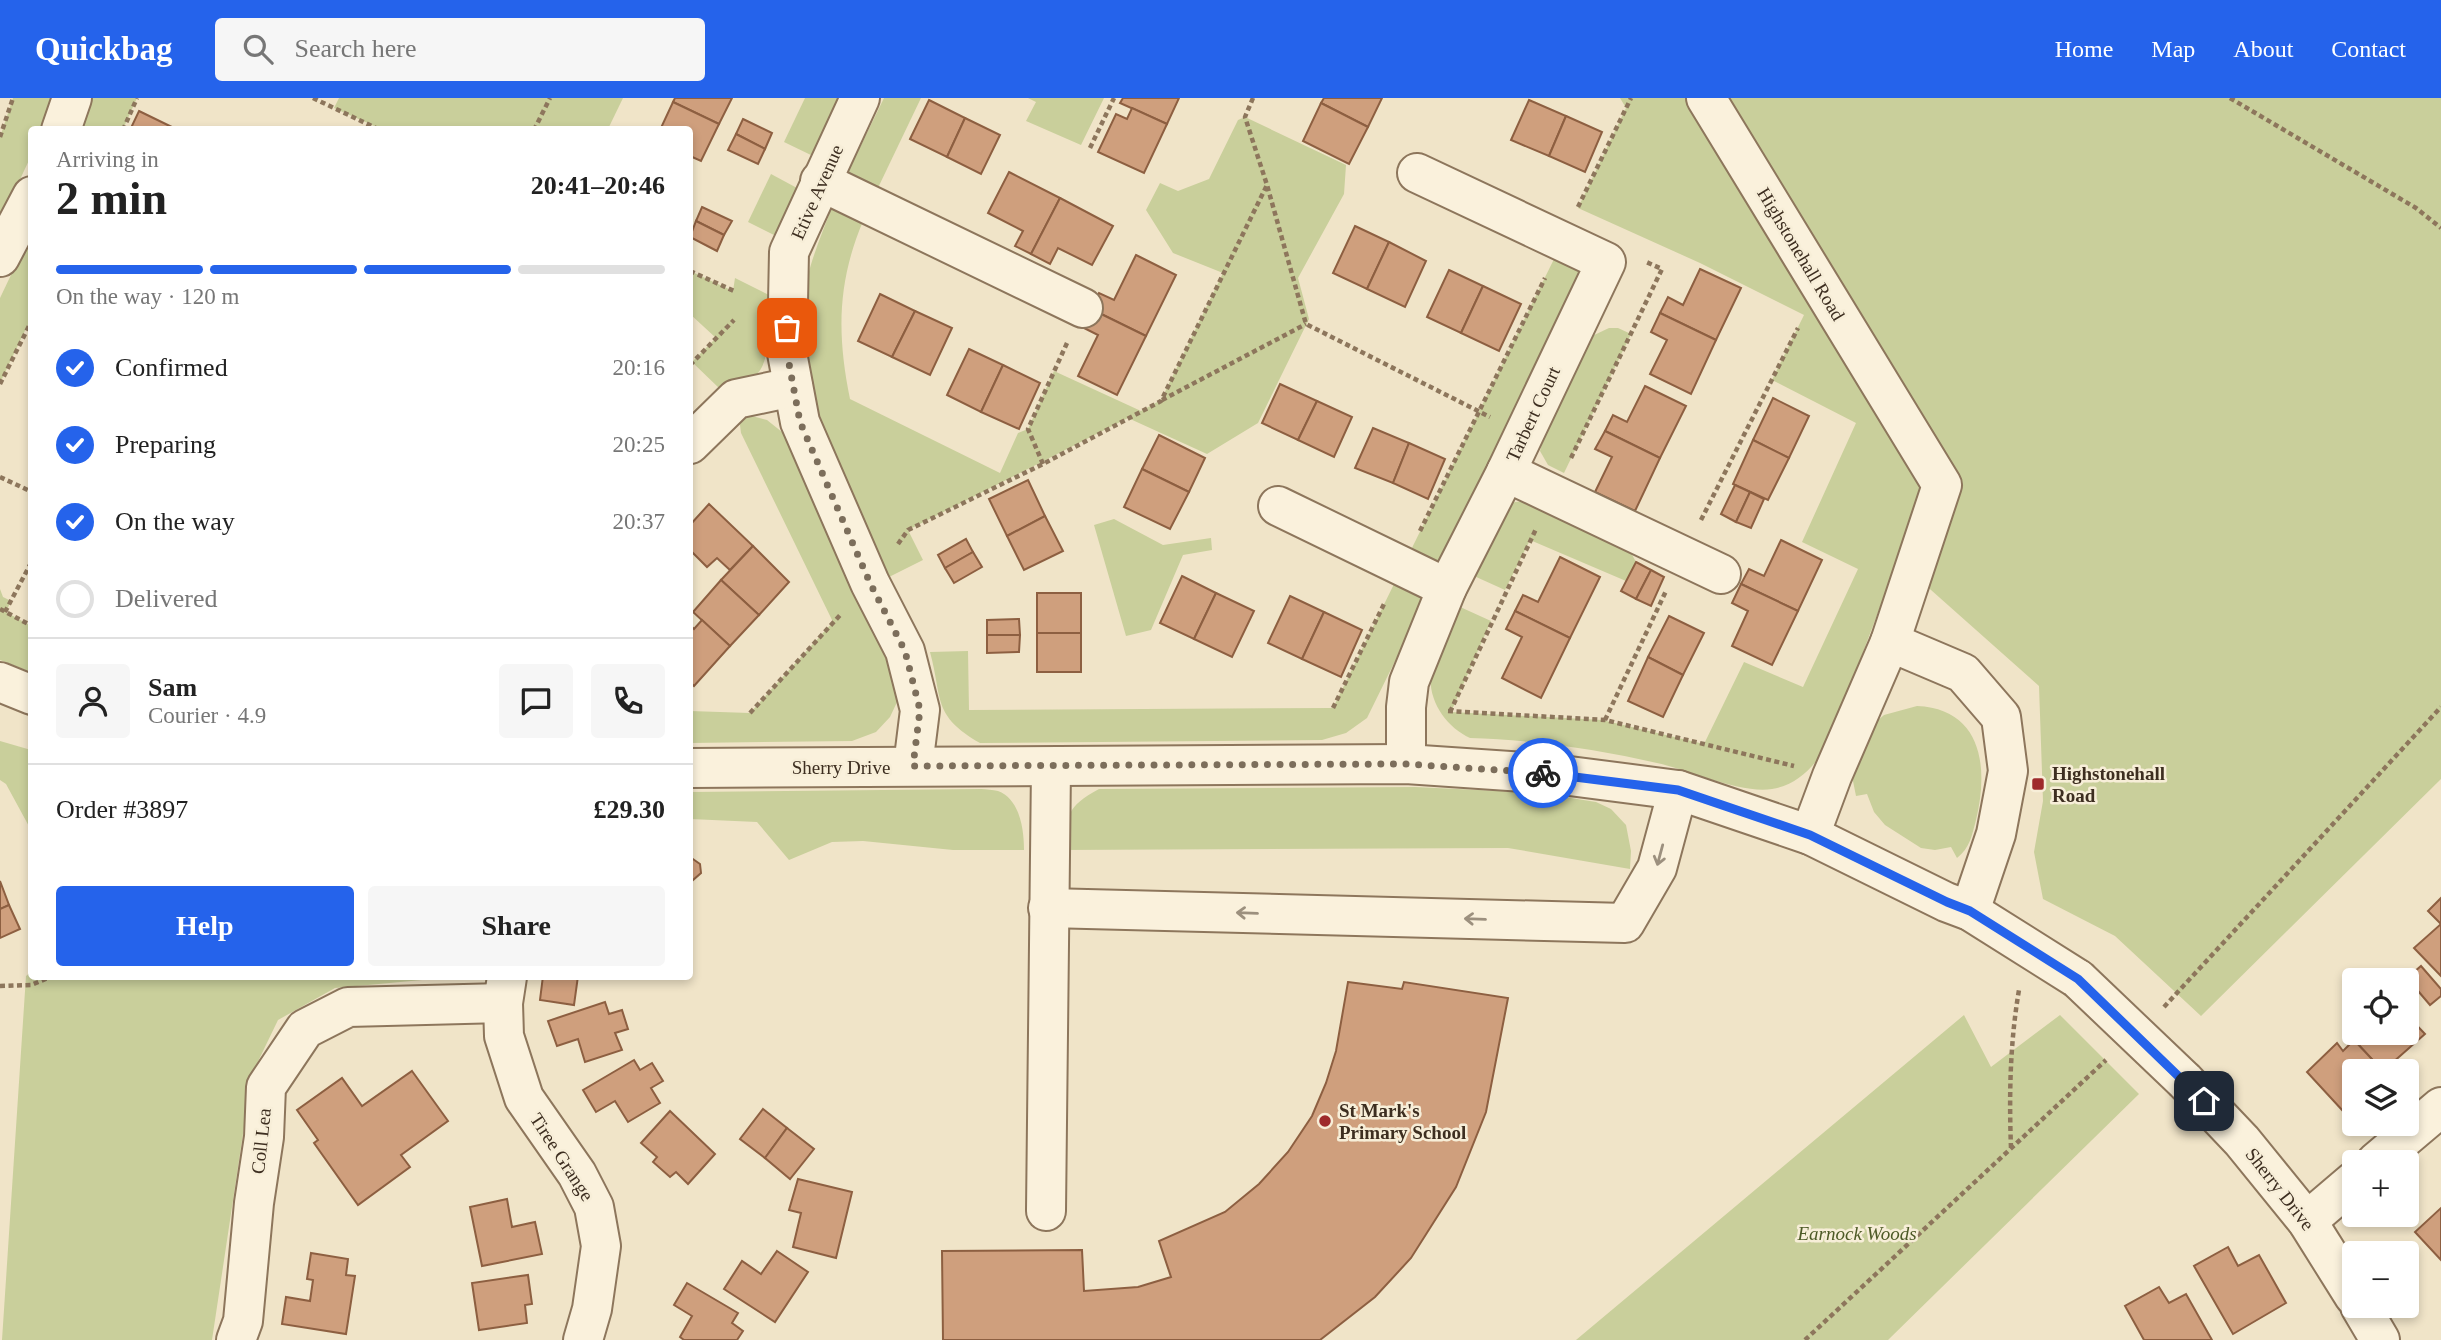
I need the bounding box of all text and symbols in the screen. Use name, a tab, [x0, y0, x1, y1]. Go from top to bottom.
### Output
search box	[215, 18, 705, 81]
icon: search	[239, 30, 277, 68]
text: Quickbag	[35, 31, 173, 67]
text: Search here	[295, 34, 417, 63]
text: Home	[2055, 36, 2113, 62]
text: Map	[2151, 36, 2195, 62]
text: About	[2233, 36, 2293, 62]
text: Contact	[2331, 36, 2406, 62]
street label: Etive Avenue	[787, 141, 847, 243]
text: Arriving in	[56, 147, 159, 172]
text: 20:41–20:46	[531, 171, 665, 200]
text: 2 min	[56, 173, 167, 224]
street label: Highstonehall Road	[1753, 184, 1849, 325]
text: On the way · 120 m	[56, 284, 239, 309]
pin	[757, 298, 817, 358]
icon: bag	[768, 309, 806, 347]
icon: check	[56, 349, 94, 387]
text: Confirmed	[115, 353, 228, 382]
text: 20:16	[613, 355, 665, 380]
street label: Tarbert Court	[1502, 362, 1565, 465]
icon: check	[56, 426, 94, 464]
text: Preparing	[115, 430, 216, 459]
text: 20:25	[613, 432, 665, 457]
icon: check	[56, 503, 94, 541]
text: On the way	[115, 507, 235, 536]
text: 20:37	[613, 509, 665, 534]
text: Delivered	[115, 584, 218, 613]
button: person	[56, 664, 130, 738]
button: chat	[499, 664, 573, 738]
button: phone	[591, 664, 665, 738]
text: Sam	[148, 673, 197, 702]
text: Courier · 4.9	[148, 703, 266, 728]
courier	[1508, 738, 1578, 808]
icon: bike	[1524, 754, 1562, 792]
street label: Sherry Drive	[792, 757, 890, 778]
place label: Highstonehall Road	[2052, 763, 2165, 806]
marker: Highstonehall Road	[2030, 776, 2046, 792]
text: Order #3897	[56, 795, 188, 824]
text: £29.30	[594, 795, 665, 824]
one-way arrow	[1653, 844, 1666, 866]
button: Help	[56, 886, 354, 966]
button: Share	[368, 886, 665, 966]
one-way arrow	[1236, 906, 1259, 920]
one-way arrow	[1463, 913, 1486, 926]
map controls	[2342, 968, 2419, 1318]
button: locate	[2342, 968, 2419, 1045]
button: layers	[2342, 1059, 2419, 1136]
pin	[2174, 1071, 2234, 1131]
icon: home	[2185, 1082, 2223, 1120]
place label: St Mark's Primary School	[1339, 1100, 1466, 1143]
street label: Coll Lea	[247, 1107, 275, 1175]
street label: Tiree Grange	[526, 1109, 598, 1205]
marker: St Mark's Primary School	[1317, 1113, 1333, 1129]
street label: Sherry Drive	[2241, 1144, 2319, 1234]
button: +	[2342, 1150, 2419, 1227]
park label: Earnock Woods	[1796, 1223, 1917, 1244]
button: −	[2342, 1241, 2419, 1318]

